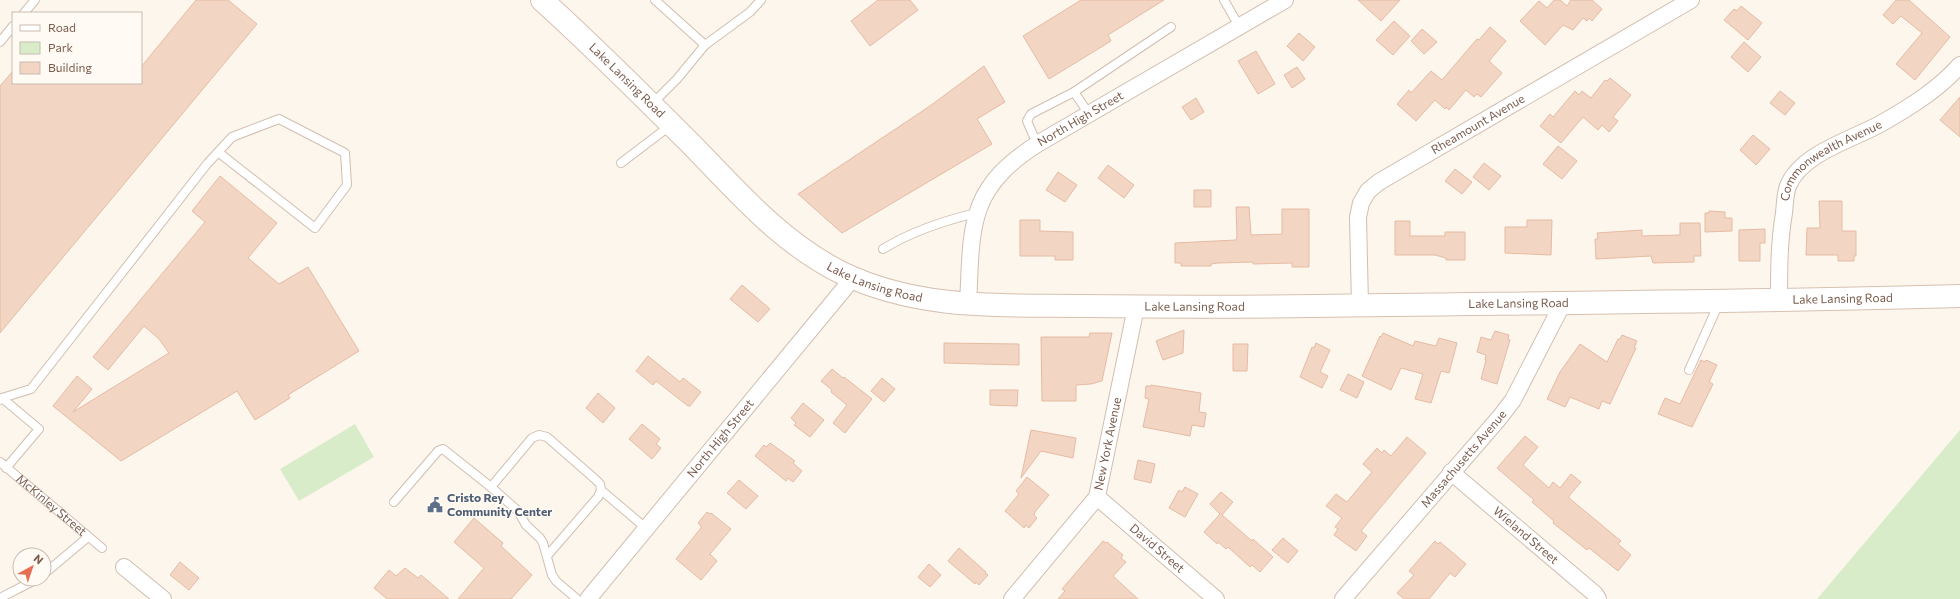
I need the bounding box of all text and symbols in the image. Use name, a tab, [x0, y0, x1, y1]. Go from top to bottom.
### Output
legend	[12, 12, 142, 84]
text: Road	[48, 20, 76, 34]
text: Park	[48, 40, 74, 54]
street label: Lake Lansing Road	[587, 40, 668, 120]
text: Building	[48, 60, 92, 74]
street label: North High Street	[1034, 88, 1125, 148]
street label: Rheamount Avenue	[1428, 91, 1527, 156]
street label: Commonwealth Avenue	[1777, 117, 1884, 202]
street label: Lake Lansing Road	[825, 258, 924, 304]
street label: Lake Lansing Road	[1792, 290, 1893, 306]
street label: Lake Lansing Road	[1468, 295, 1569, 310]
street label: Lake Lansing Road	[1144, 299, 1245, 313]
street label: North High Street	[683, 396, 756, 480]
street label: New York Avenue	[1091, 396, 1123, 491]
street label: Massachusetts Avenue	[1417, 407, 1509, 510]
street label: McKinley Street	[14, 471, 90, 538]
place label: Cristo Rey Community Center	[447, 490, 552, 518]
public building icon: Cristo Rey Community Center	[426, 496, 444, 514]
street label: Wieland Street	[1491, 503, 1562, 566]
street label: David Street	[1127, 520, 1188, 575]
north arrow	[12, 547, 52, 587]
text: N	[31, 551, 46, 567]

